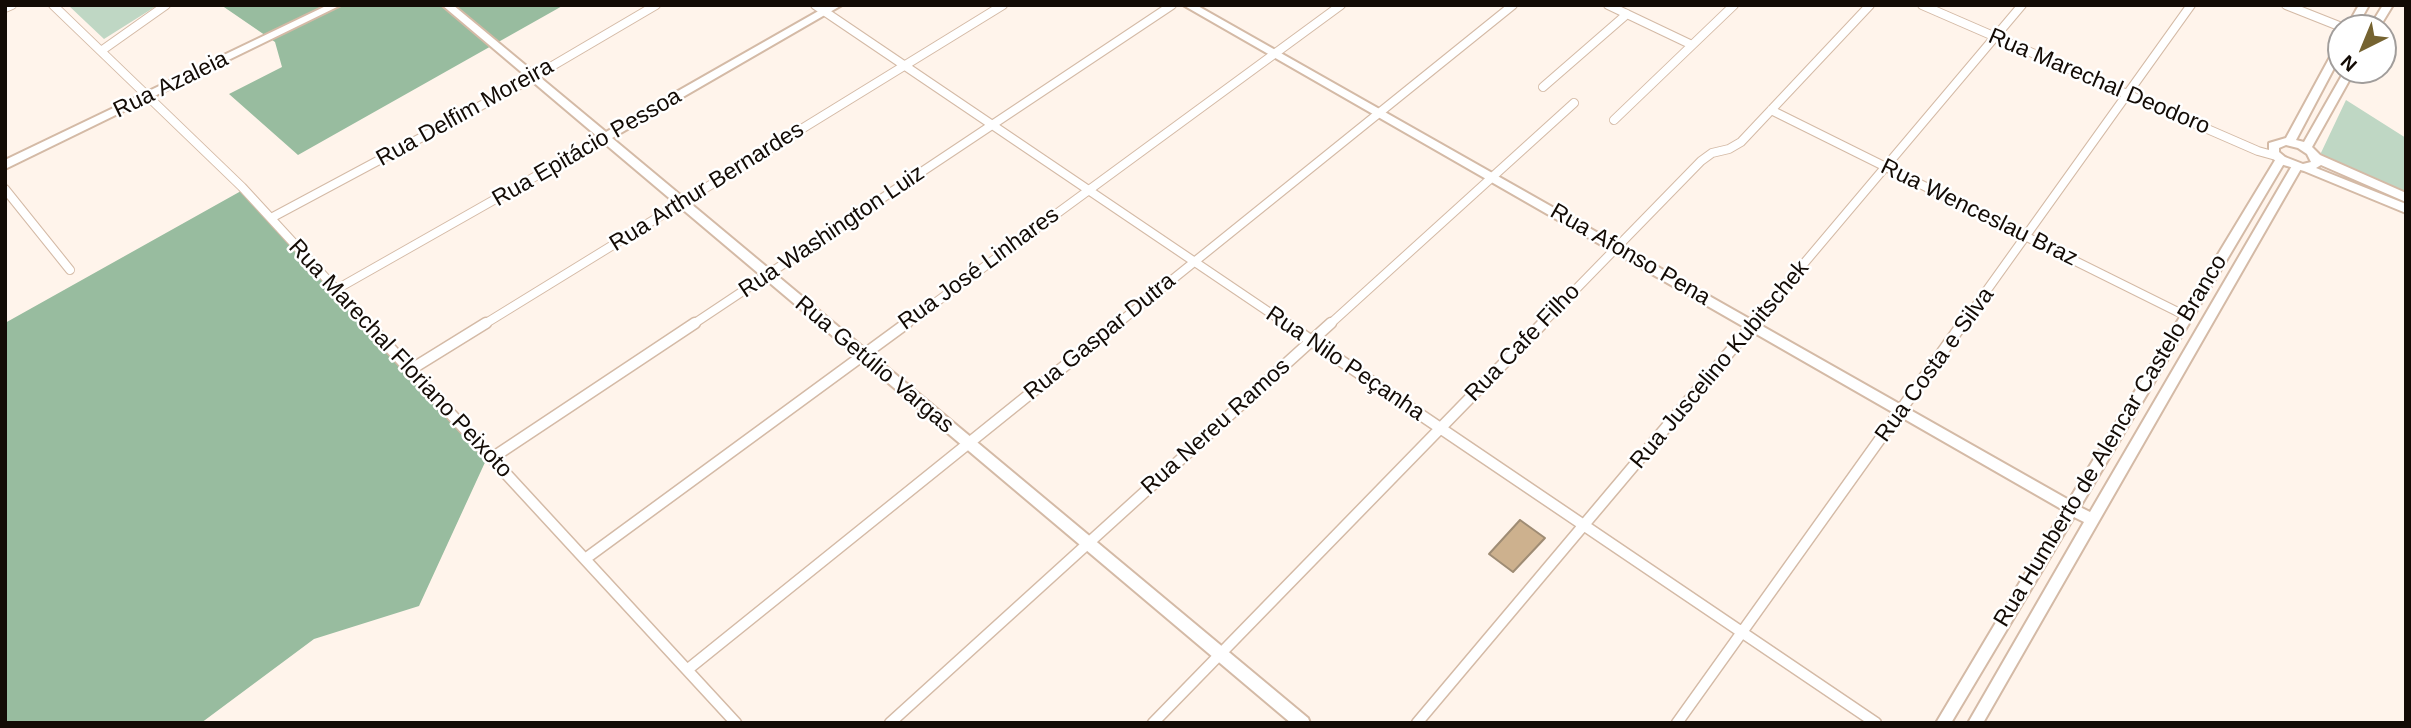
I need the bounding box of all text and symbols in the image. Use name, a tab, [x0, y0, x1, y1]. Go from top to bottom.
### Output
north arrow	[2327, 14, 2397, 84]
street label: Rua Marechal Deodoro	[1984, 23, 2214, 141]
street label: Rua Azaleia	[109, 45, 233, 125]
text: N	[2337, 51, 2361, 76]
street label: Rua Delfim Moreira	[372, 53, 558, 173]
street label: Rua Epitácio Pessoa	[488, 83, 686, 213]
street label: Rua Arthur Bernardes	[605, 116, 809, 258]
street label: Rua Wenceslau Braz	[1876, 153, 2082, 273]
street label: Rua Washington Luiz	[734, 160, 930, 304]
street label: Rua Afonso Pena	[1545, 198, 1715, 312]
street label: Rua José Linhares	[893, 201, 1065, 337]
street label: Rua Marechal Floriano Peixoto	[282, 234, 518, 484]
street label: Rua Humberto de Alencar Castelo Branco	[1989, 250, 2233, 632]
street label: Rua Juscelino Kubitschek	[1625, 255, 1815, 475]
street label: Rua Gaspar Dutra	[1019, 268, 1181, 406]
street label: Rua Cafe Filho	[1460, 278, 1586, 408]
street label: Rua Costa e Silva	[1870, 282, 2000, 448]
street label: Rua Getúlio Vargas	[789, 290, 959, 440]
street label: Rua Nilo Peçanha	[1260, 301, 1430, 427]
street label: Rua Nereu Ramos	[1136, 353, 1296, 501]

